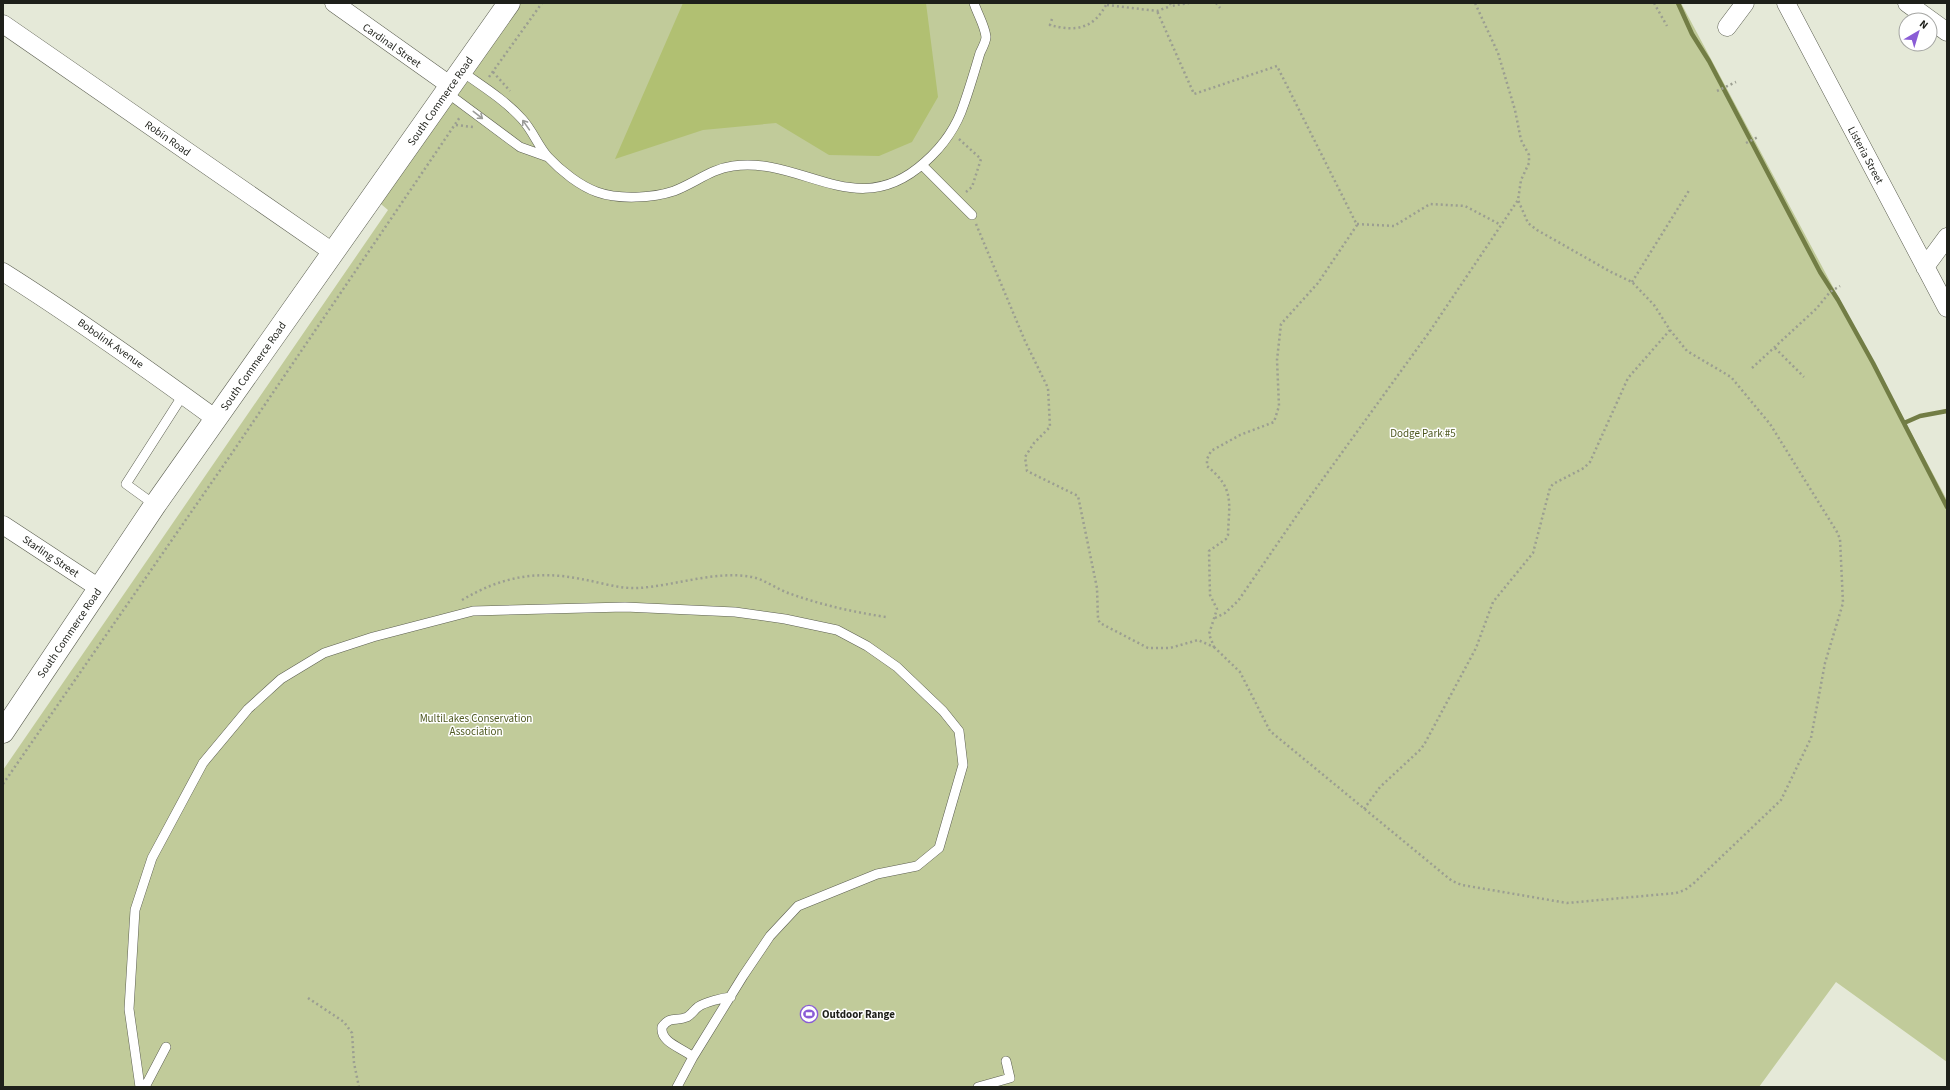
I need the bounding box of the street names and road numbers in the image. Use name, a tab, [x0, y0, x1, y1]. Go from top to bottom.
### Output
street label: Cardinal Street	[359, 20, 424, 71]
street label: South Commerce Road	[404, 54, 477, 149]
street label: Robin Road	[142, 117, 194, 160]
street label: Listeria Street	[1844, 124, 1887, 187]
street label: Bobolink Avenue	[75, 315, 147, 372]
street label: South Commerce Road	[217, 319, 290, 414]
street label: Starling Street	[19, 532, 82, 581]
street label: South Commerce Road	[34, 585, 105, 681]

